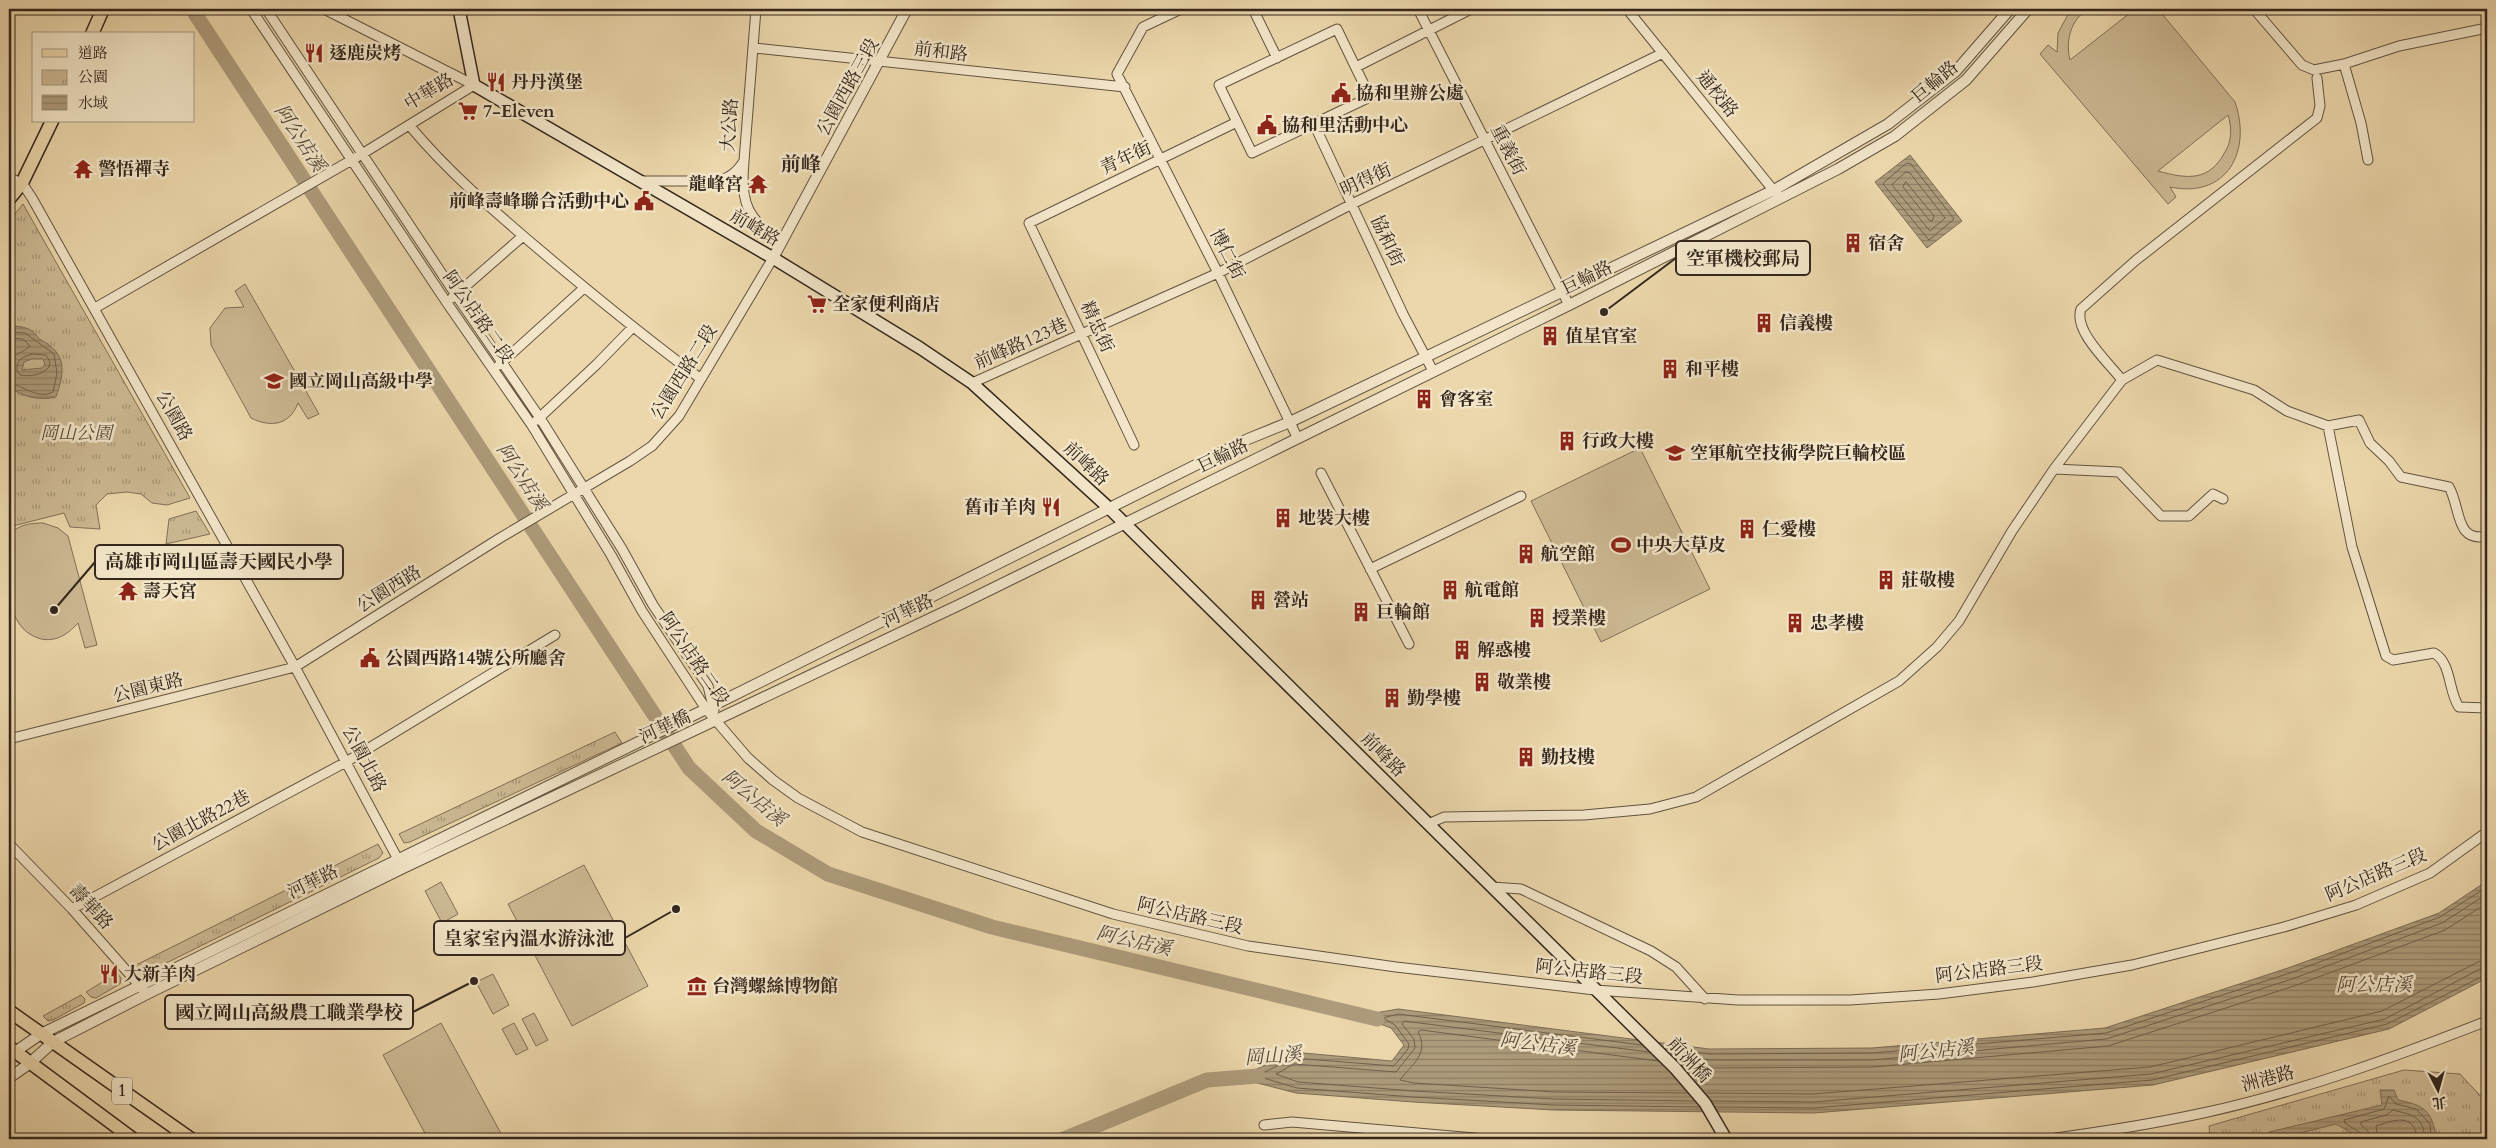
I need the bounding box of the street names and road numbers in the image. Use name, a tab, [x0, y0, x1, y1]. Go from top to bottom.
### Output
street label: 公園西路三段	[811, 34, 885, 140]
street label: 前和路	[913, 36, 969, 68]
street label: 巨輪路	[1906, 55, 1964, 109]
street label: 通校路	[1690, 65, 1744, 123]
street label: 中華路	[399, 67, 459, 117]
street label: 大公路	[716, 97, 744, 153]
street label: 重義街	[1485, 120, 1531, 180]
street label: 青年街	[1096, 135, 1156, 181]
street label: 明得街	[1336, 157, 1396, 203]
street label: 前峰路	[725, 204, 785, 252]
street label: 協和街	[1364, 211, 1410, 271]
street label: 博仁街	[1204, 224, 1250, 284]
street label: 巨輪路	[1557, 255, 1617, 301]
street label: 阿公店路二段	[437, 266, 519, 368]
street label: 精忠街	[1074, 297, 1120, 357]
street label: 前峰路123巷	[970, 312, 1072, 376]
street label: 公園西路二段	[645, 320, 723, 424]
street label: 公園路	[150, 386, 198, 446]
street label: 巨輪路	[1193, 433, 1253, 479]
street label: 前峰路	[1058, 436, 1114, 492]
street label: 公園西路	[352, 559, 426, 619]
street label: 河華路	[878, 588, 938, 634]
street label: 阿公店路二段	[653, 607, 735, 711]
street label: 公園東路	[110, 667, 186, 709]
street label: 河華橋	[635, 704, 695, 750]
street label: 公園北路	[336, 721, 392, 797]
street label: 前峰路	[1355, 727, 1411, 783]
street label: 公園北路22巷	[147, 785, 255, 857]
street label: 阿公店路三段	[2321, 842, 2431, 908]
street label: 河華路	[283, 859, 343, 905]
street label: 壽華路	[63, 879, 119, 935]
street label: 阿公店路三段	[1135, 892, 1245, 940]
street label: 阿公店路三段	[1934, 951, 2044, 989]
street label: 阿公店路三段	[1534, 954, 1644, 990]
street label: 前洲橋	[1661, 1032, 1717, 1088]
street label: 洲港路	[2239, 1060, 2297, 1098]
road number: 1	[112, 1078, 132, 1104]

